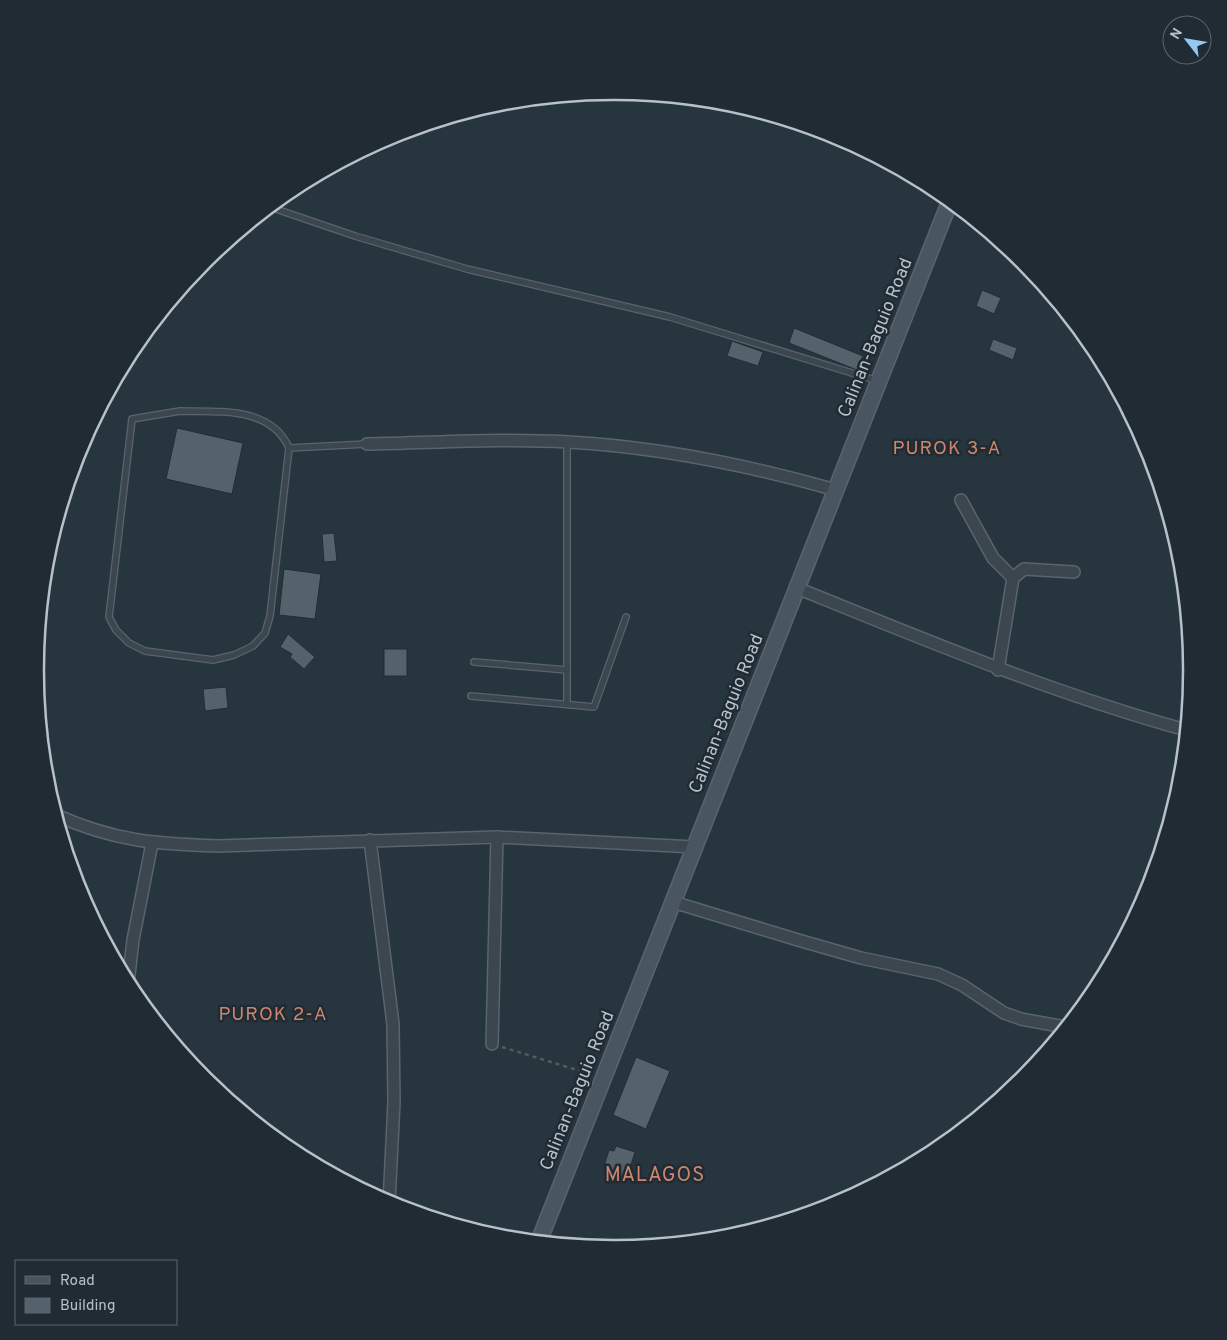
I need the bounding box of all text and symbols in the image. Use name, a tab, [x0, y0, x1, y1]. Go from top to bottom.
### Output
north arrow	[1162, 15, 1212, 65]
text: N	[1167, 25, 1187, 43]
street label: Calinan-Baguio Road	[834, 255, 918, 421]
district label: PUROK 3-A	[893, 437, 1001, 461]
street label: Calinan-Baguio Road	[685, 631, 769, 797]
district label: PUROK 2-A	[218, 1003, 328, 1027]
street label: Calinan-Baguio Road	[536, 1008, 620, 1174]
district label: MALAGOS	[605, 1163, 705, 1189]
legend	[15, 1260, 178, 1325]
text: Road	[60, 1272, 95, 1291]
text: Building	[60, 1297, 115, 1316]

